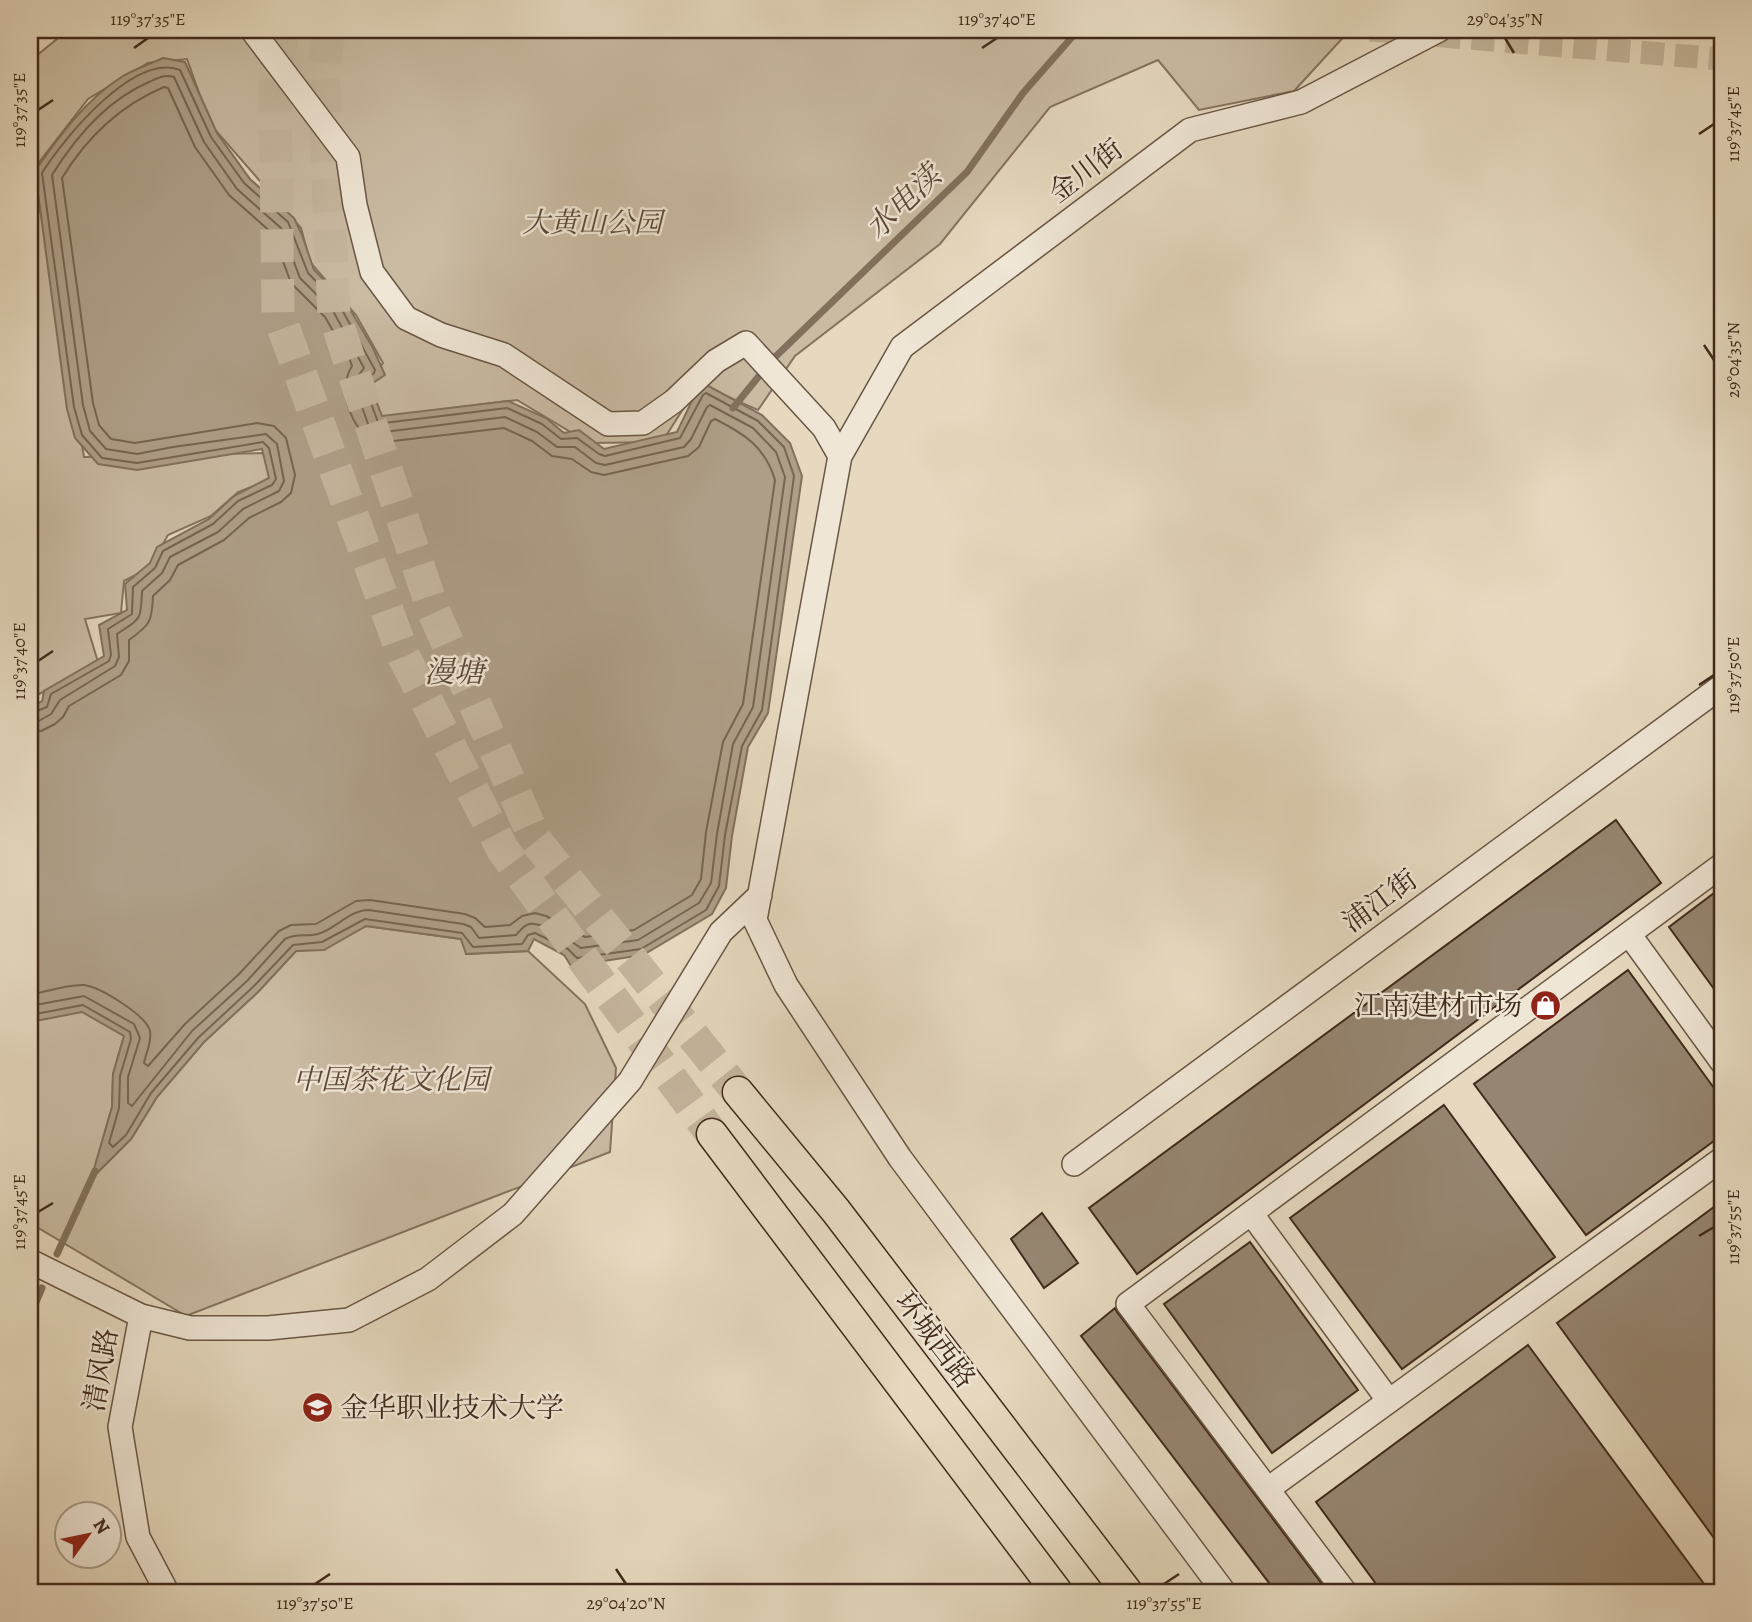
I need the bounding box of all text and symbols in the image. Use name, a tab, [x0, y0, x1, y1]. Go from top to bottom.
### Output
text: 119°37'35"E	[110, 7, 186, 31]
text: 119°37'40"E	[958, 7, 1036, 31]
text: 29°04'35"N	[1467, 7, 1543, 31]
text: 119°37'35"E	[7, 72, 31, 148]
text: 119°37'45"E	[1721, 86, 1745, 162]
street label: 金川街	[1041, 131, 1131, 211]
water label: 水电渎	[857, 154, 952, 248]
park label: 大黄山公园	[522, 204, 666, 242]
text: 29°04'35"N	[1721, 322, 1745, 398]
text: 119°37'40"E	[7, 622, 31, 700]
text: 119°37'50"E	[1721, 636, 1745, 714]
water label: 漫塘	[424, 652, 488, 692]
street label: 浦江街	[1335, 861, 1425, 941]
place label: 江南建材市场	[1354, 987, 1522, 1025]
shop icon: 江南建材市场	[1528, 989, 1562, 1023]
park label: 中国茶花文化园	[293, 1061, 493, 1099]
text: 119°37'45"E	[7, 1174, 31, 1250]
text: 119°37'55"E	[1721, 1189, 1745, 1265]
street label: 环城西路	[886, 1284, 984, 1396]
street label: 清风路	[75, 1325, 127, 1415]
place label: 金华职业技术大学	[340, 1389, 564, 1427]
school or university icon: 金华职业技术大学	[300, 1391, 334, 1425]
north arrow	[52, 1500, 122, 1570]
text: N	[87, 1513, 116, 1539]
text: 119°37'50"E	[276, 1591, 354, 1615]
text: 29°04'20"N	[586, 1591, 666, 1615]
text: 119°37'55"E	[1126, 1591, 1202, 1615]

